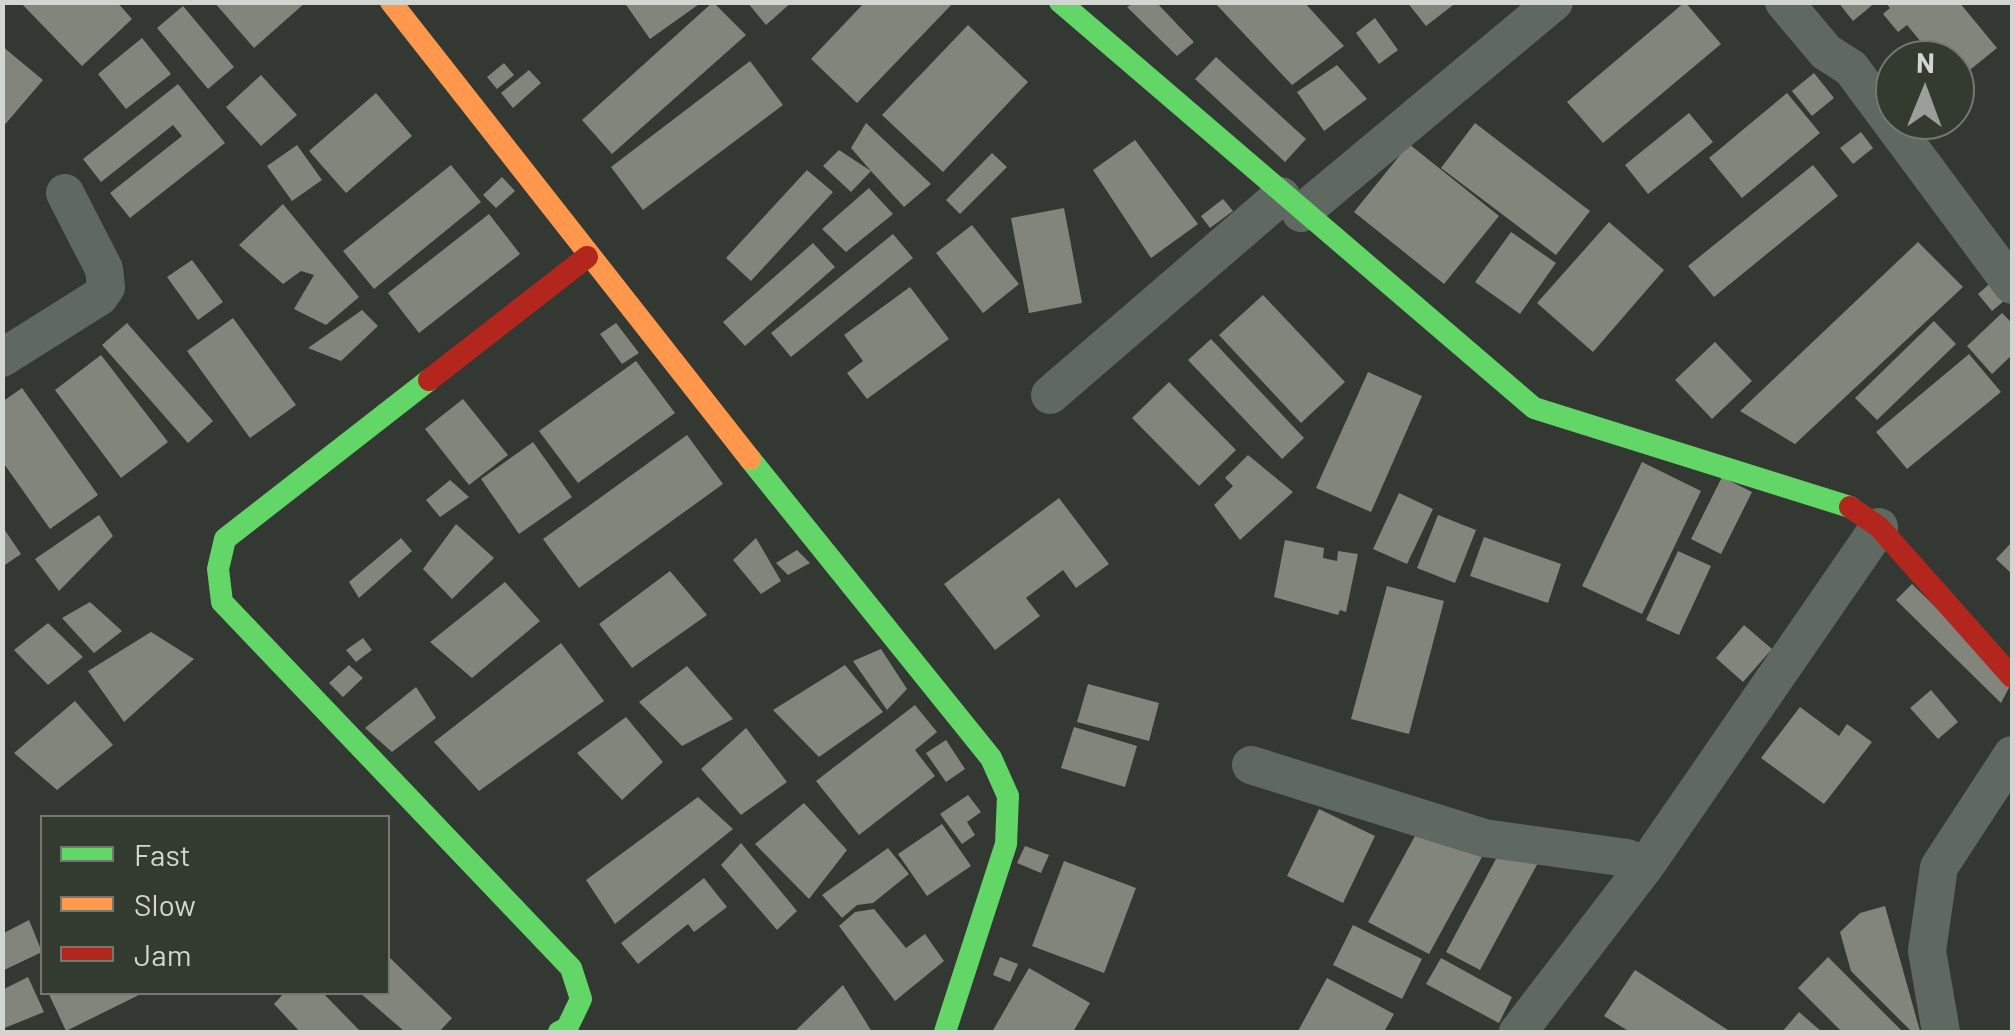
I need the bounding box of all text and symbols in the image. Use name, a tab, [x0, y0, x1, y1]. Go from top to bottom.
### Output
north arrow	[1875, 40, 1975, 140]
text: N	[1916, 45, 1935, 79]
legend	[40, 815, 390, 995]
text: Fast	[134, 836, 191, 872]
text: Slow	[134, 886, 196, 922]
text: Jam	[134, 936, 191, 972]

